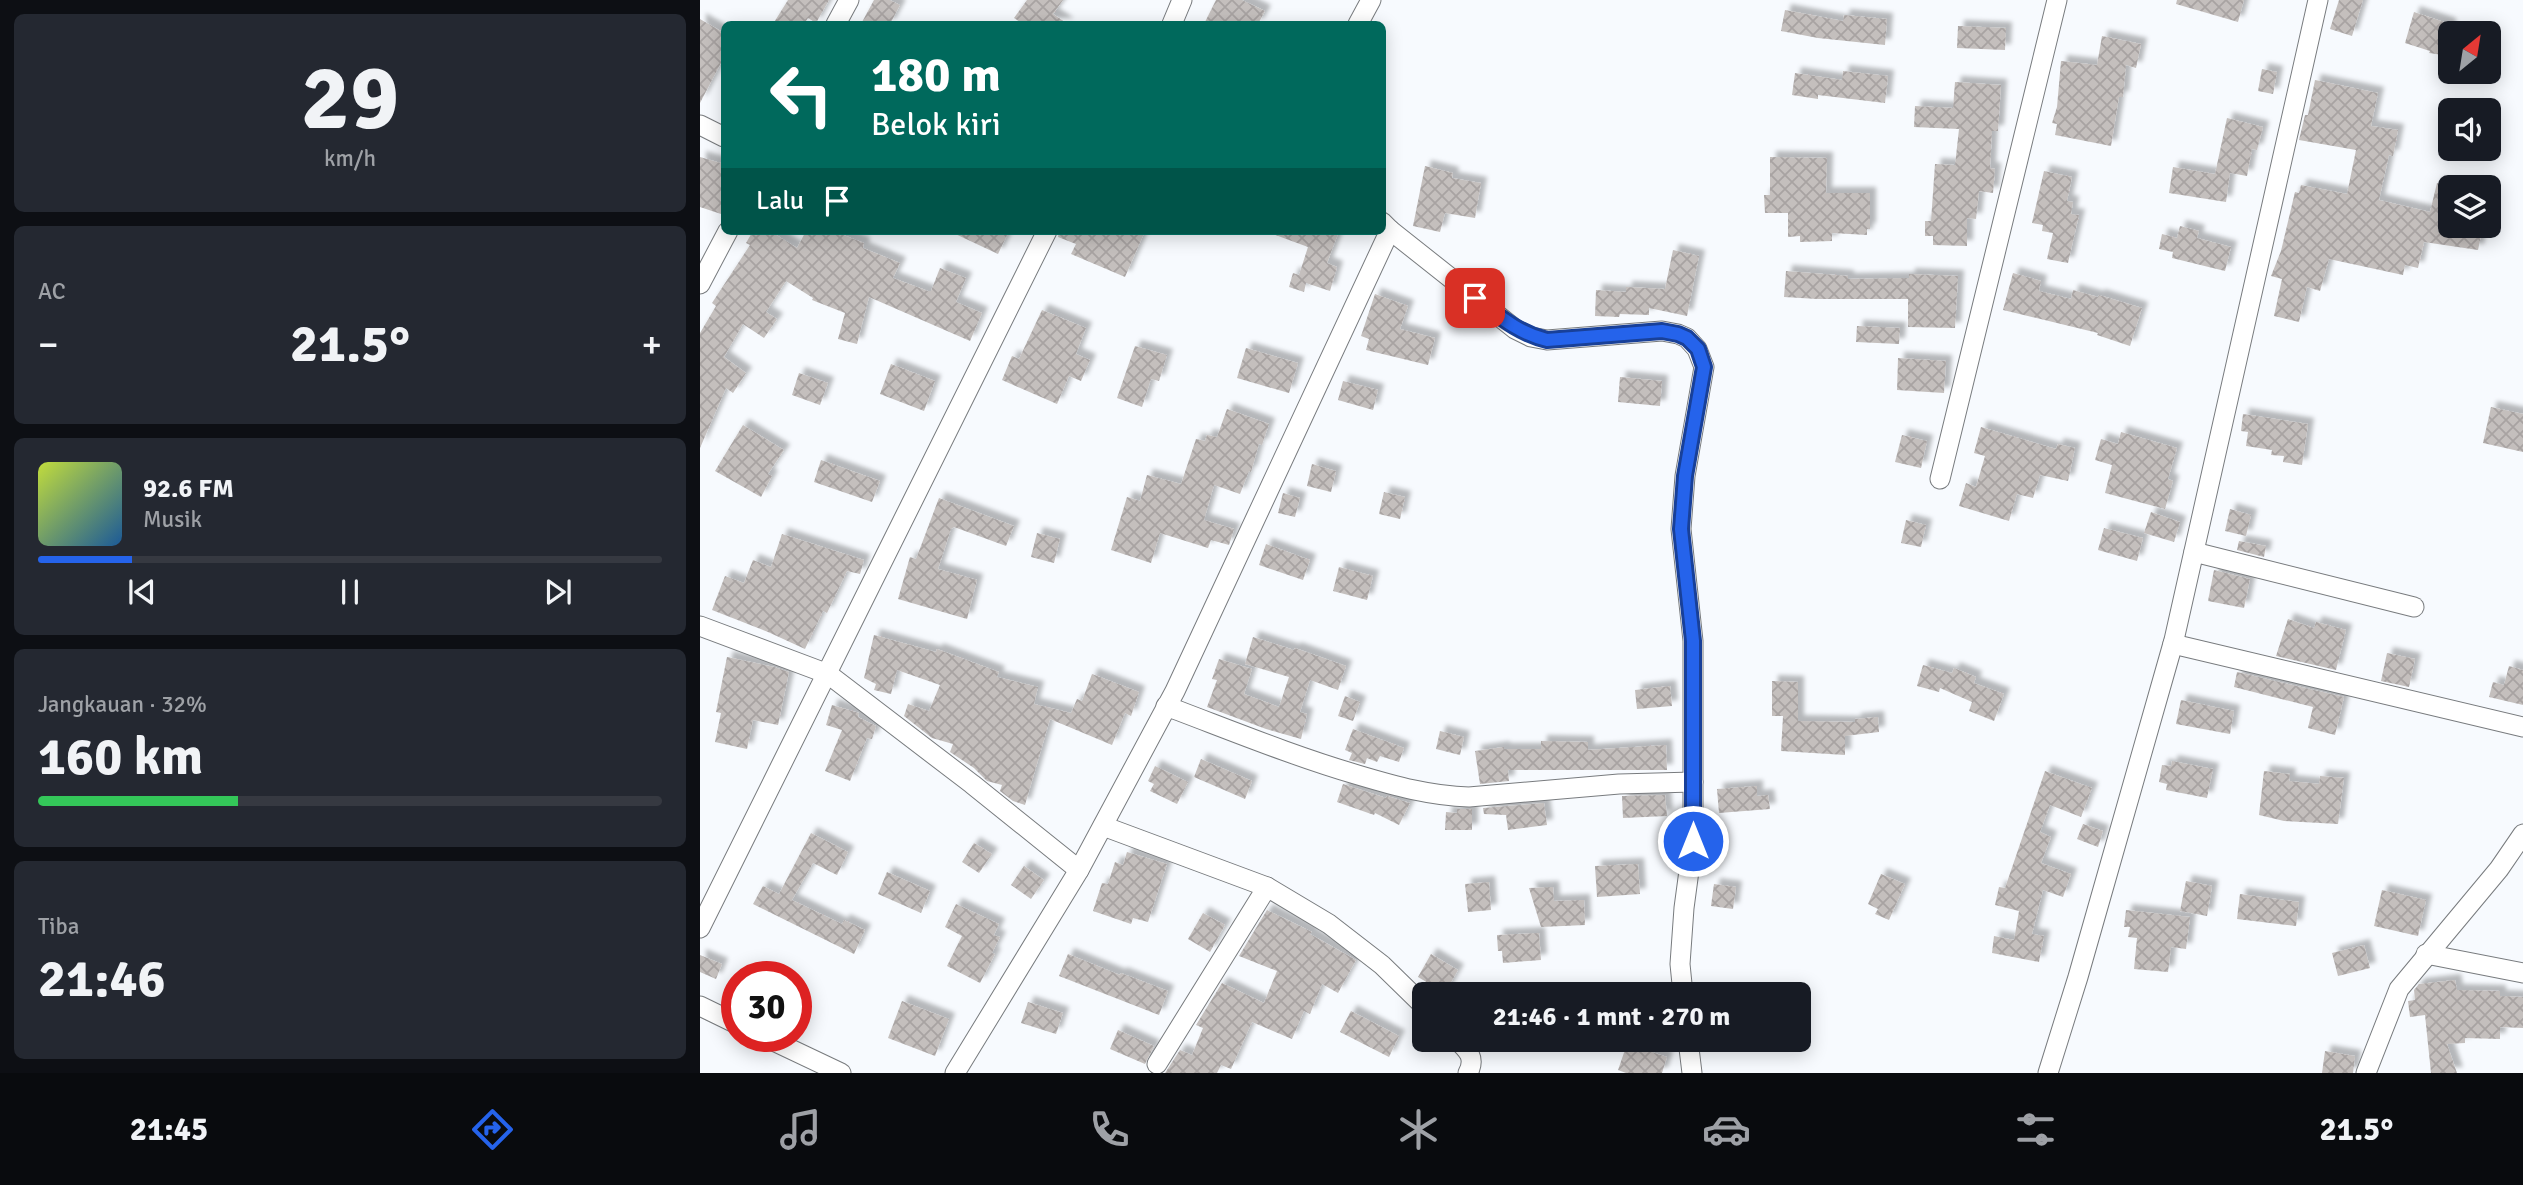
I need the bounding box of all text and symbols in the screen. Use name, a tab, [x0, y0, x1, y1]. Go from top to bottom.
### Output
north arrow	[2438, 21, 2501, 84]
map controls	[2438, 21, 2501, 238]
text: 29	[301, 42, 399, 155]
text: 180 m	[871, 45, 1001, 105]
icon: left	[756, 49, 847, 140]
button: sound	[2438, 98, 2501, 161]
text: Belok kiri	[871, 105, 1001, 144]
text: km/h	[324, 144, 376, 173]
button: layers	[2438, 175, 2501, 238]
icon: arrive	[818, 182, 856, 220]
text: Lalu	[756, 185, 804, 217]
pin	[1445, 268, 1505, 328]
text: AC	[38, 277, 66, 306]
icon: arrive	[1456, 279, 1494, 317]
text: 21.5°	[290, 312, 410, 376]
text: −	[38, 321, 59, 368]
text: +	[641, 321, 662, 368]
text: 92.6 FM	[143, 473, 234, 505]
text: Musik	[143, 505, 202, 534]
icon: previous	[123, 573, 161, 611]
icon: pause	[331, 573, 369, 611]
icon: next	[539, 573, 577, 611]
text: Jangkauan · 32%	[38, 690, 207, 719]
text: 160 km	[38, 725, 203, 789]
position arrow	[1656, 804, 1730, 878]
text: Tiba	[38, 912, 79, 941]
text: 21:46	[38, 947, 166, 1011]
speed limit sign: 30	[721, 961, 812, 1052]
text: 21:46 · 1 mnt · 270 m	[1493, 1001, 1730, 1033]
icon: directions	[468, 1105, 517, 1154]
icon: music	[776, 1105, 825, 1154]
icon: phone	[1085, 1105, 1134, 1154]
icon: climate	[1394, 1105, 1443, 1154]
icon: car	[1702, 1105, 1751, 1154]
icon: filters	[2011, 1105, 2060, 1154]
text: 21:45	[130, 1110, 208, 1149]
text: 21.5°	[2319, 1110, 2393, 1149]

